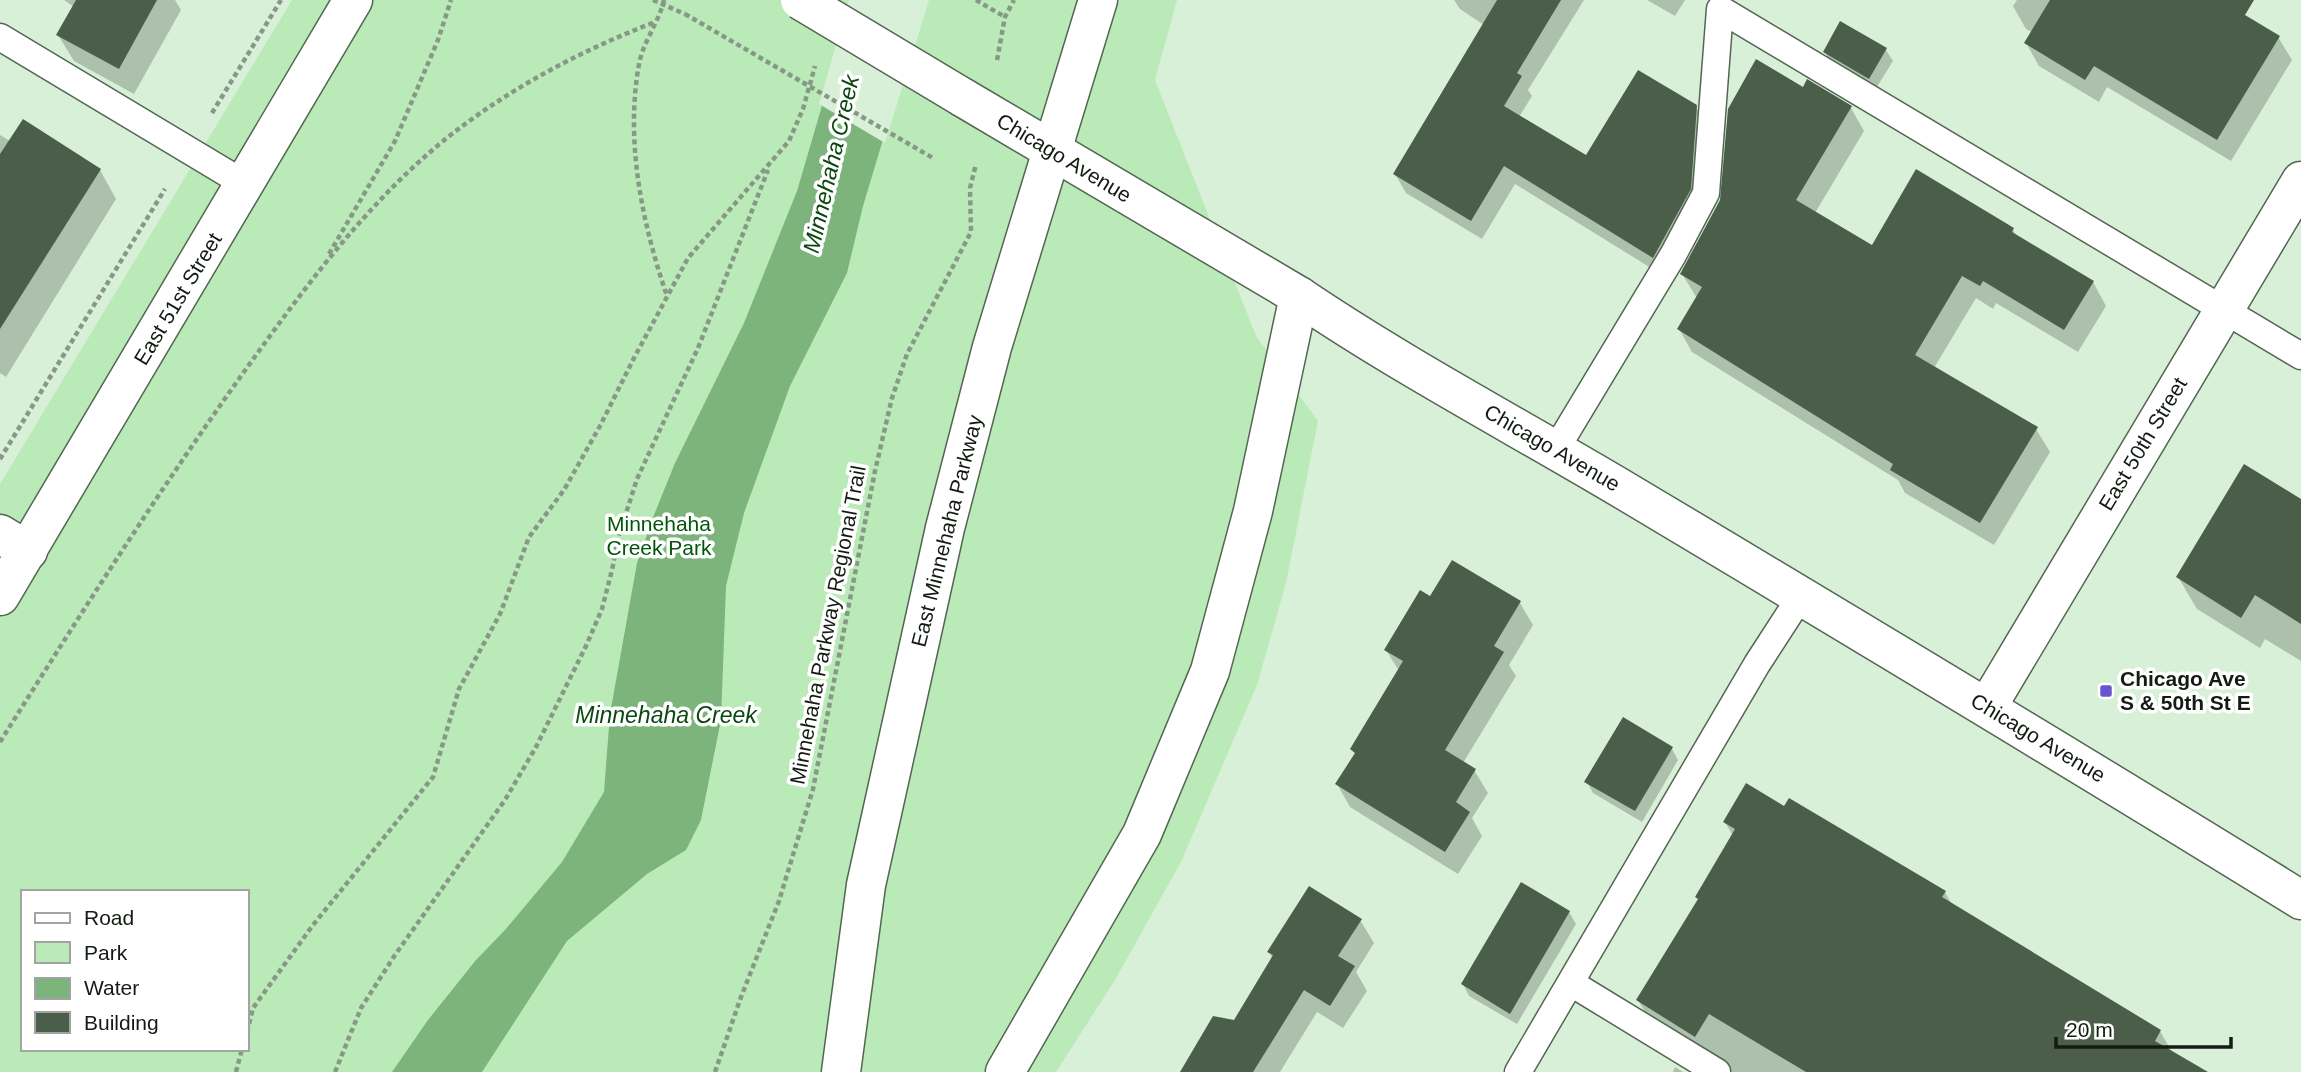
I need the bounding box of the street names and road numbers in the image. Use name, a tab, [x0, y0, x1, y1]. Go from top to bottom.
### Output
street label: Chicago Avenue	[993, 108, 1136, 207]
street label: East 51st Street	[129, 229, 226, 369]
street label: East 50th Street	[2094, 373, 2191, 514]
street label: Chicago Avenue	[1480, 399, 1624, 496]
street label: East Minnehaha Parkway	[907, 412, 987, 649]
street label: Minnehaha Parkway Regional Trail	[785, 463, 870, 786]
street label: Chicago Avenue	[1967, 688, 2110, 787]

